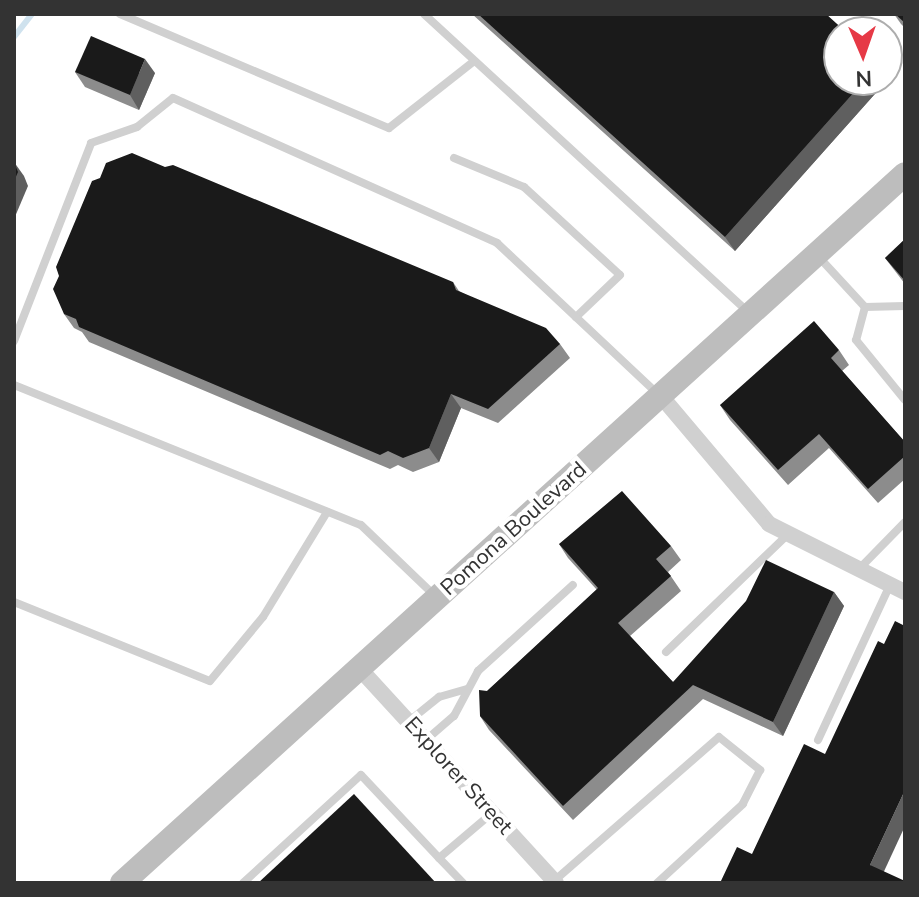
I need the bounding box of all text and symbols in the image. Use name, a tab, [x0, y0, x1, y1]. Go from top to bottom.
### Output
north arrow	[823, 16, 903, 96]
text: N	[855, 63, 873, 93]
street label: Pomona Boulevard	[436, 457, 592, 601]
street label: Explorer Street	[398, 712, 518, 840]

